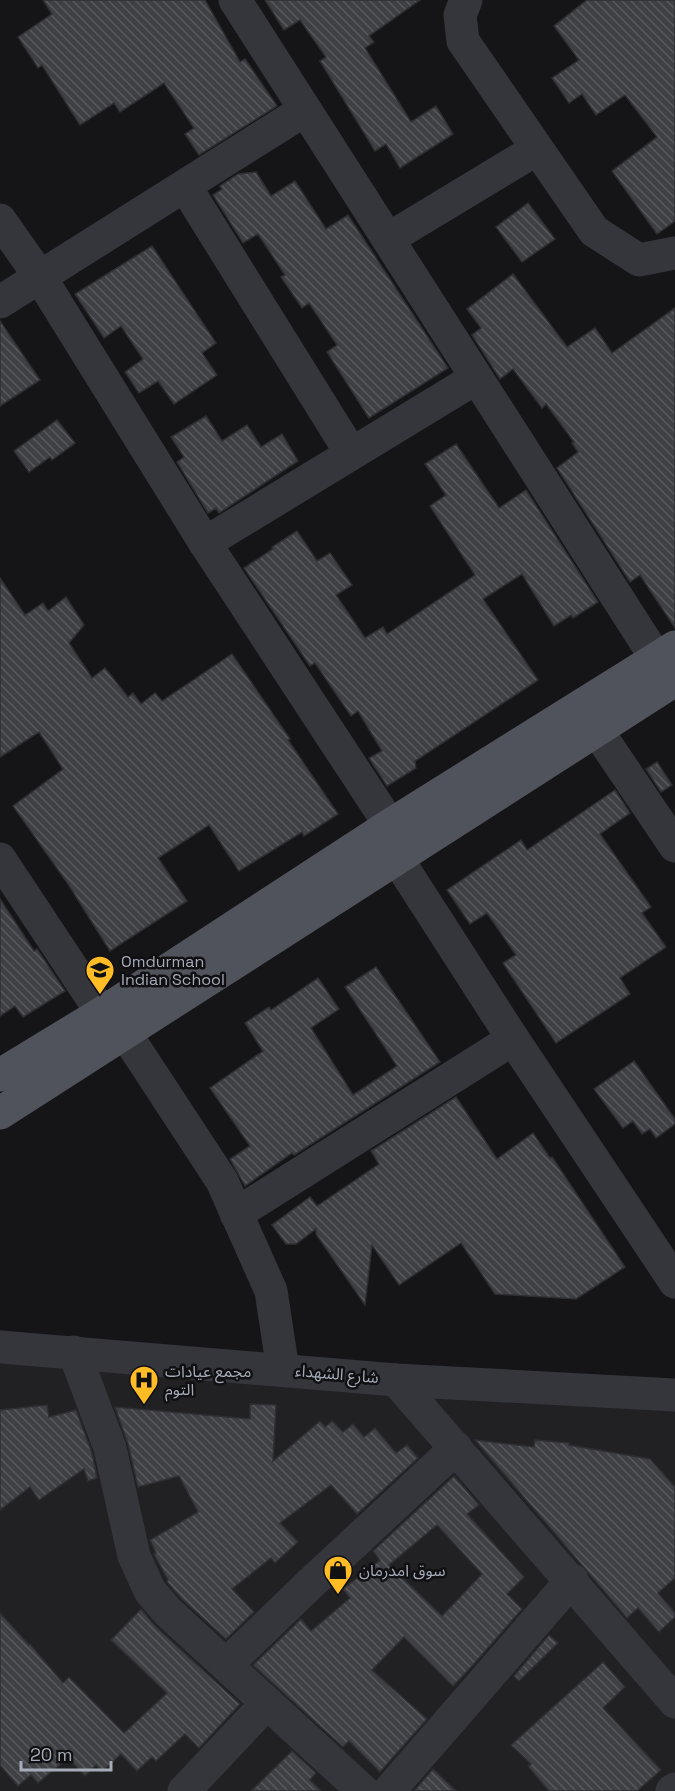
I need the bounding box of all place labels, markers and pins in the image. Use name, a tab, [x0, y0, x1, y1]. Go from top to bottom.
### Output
place label: Omdurman Indian School	[121, 951, 225, 990]
school or university icon: Omdurman Indian School	[84, 954, 116, 996]
place label: مجمع عيادات التوم	[165, 1361, 251, 1402]
hospital icon: مجمع عيادات التوم	[128, 1364, 160, 1406]
shop icon: سوق امدرمان	[322, 1554, 354, 1596]
place label: سوق امدرمان	[359, 1560, 446, 1581]

